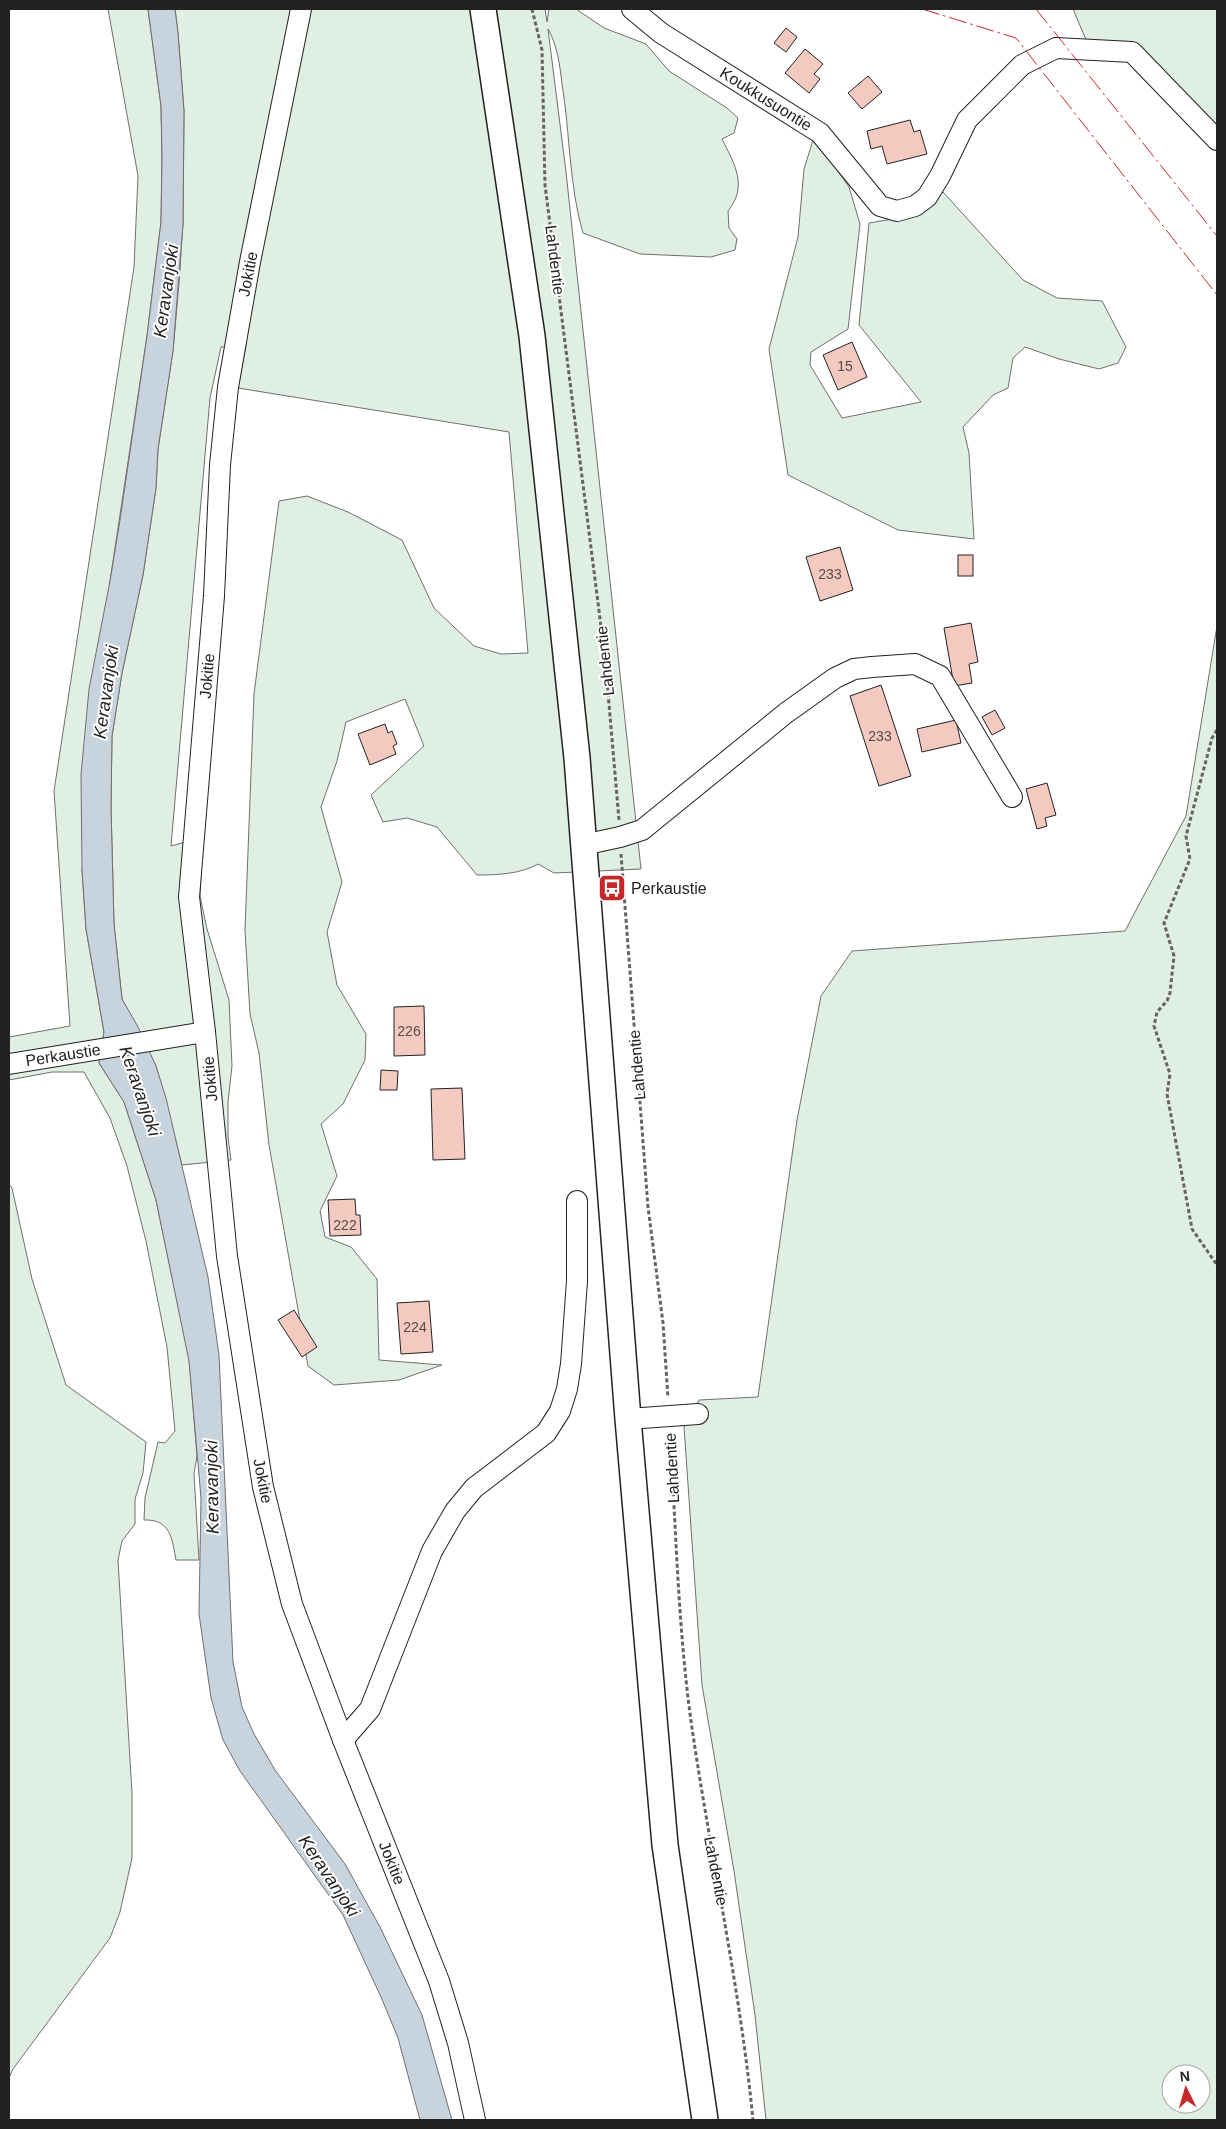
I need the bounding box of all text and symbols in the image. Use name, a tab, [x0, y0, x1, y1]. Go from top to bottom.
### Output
street label: Koukkusuontie	[717, 64, 815, 134]
street label: Lahdentie	[542, 224, 568, 296]
water label: Keravanjoki	[150, 242, 183, 339]
street label: Jokitie	[235, 250, 261, 298]
house number: 15	[837, 358, 853, 374]
house number: 233	[818, 566, 842, 582]
street label: Lahdentie	[593, 625, 617, 697]
water label: Keravanjoki	[90, 643, 123, 740]
street label: Jokitie	[197, 653, 217, 699]
house number: 233	[868, 728, 892, 744]
bus stop icon: Perkaustie	[597, 873, 627, 903]
place label: Perkaustie	[631, 880, 707, 897]
house number: 226	[397, 1023, 421, 1039]
street label: Lahdentie	[625, 1029, 649, 1101]
street label: Perkaustie	[24, 1041, 102, 1069]
water label: Keravanjoki	[115, 1043, 165, 1140]
street label: Jokitie	[200, 1056, 220, 1102]
house number: 222	[333, 1217, 357, 1233]
house number: 224	[403, 1319, 427, 1335]
street label: Lahdentie	[662, 1432, 682, 1504]
water label: Keravanjoki	[201, 1439, 223, 1534]
street label: Jokitie	[250, 1457, 276, 1505]
water label: Keravanjoki	[294, 1831, 364, 1921]
street label: Lahdentie	[701, 1835, 731, 1907]
street label: Jokitie	[376, 1839, 408, 1887]
north arrow	[1161, 2064, 1211, 2114]
text: N	[1179, 2068, 1191, 2084]

